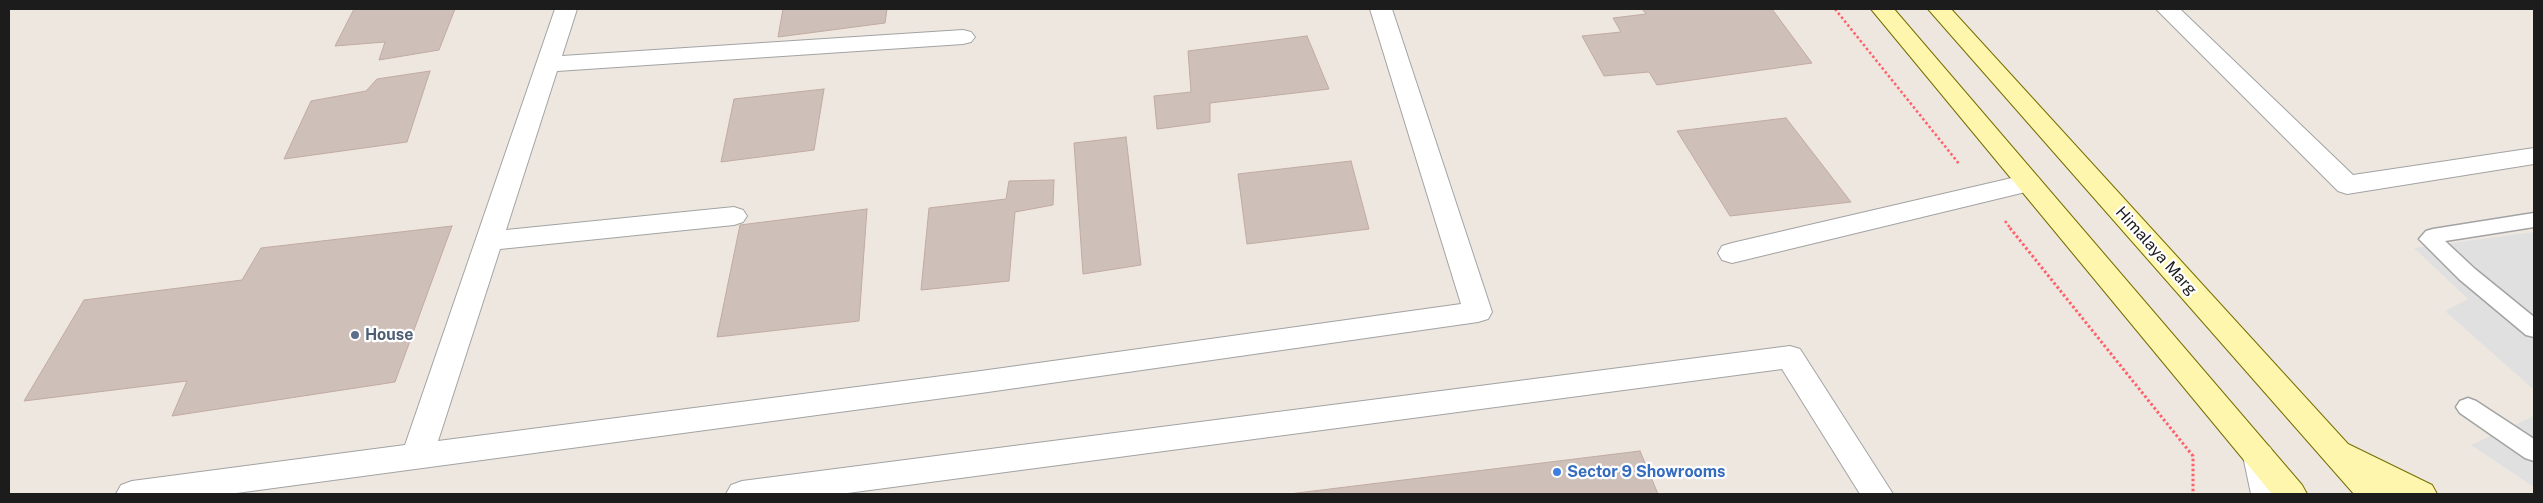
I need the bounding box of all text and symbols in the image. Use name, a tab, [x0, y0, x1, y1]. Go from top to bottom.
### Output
street label: Himalaya Marg	[2111, 203, 2201, 299]
place label: House	[365, 325, 413, 345]
marker: House	[349, 329, 361, 341]
place label: Sector 9 Showrooms	[1567, 462, 1725, 482]
marker: Sector 9 Showrooms	[1551, 466, 1563, 478]

